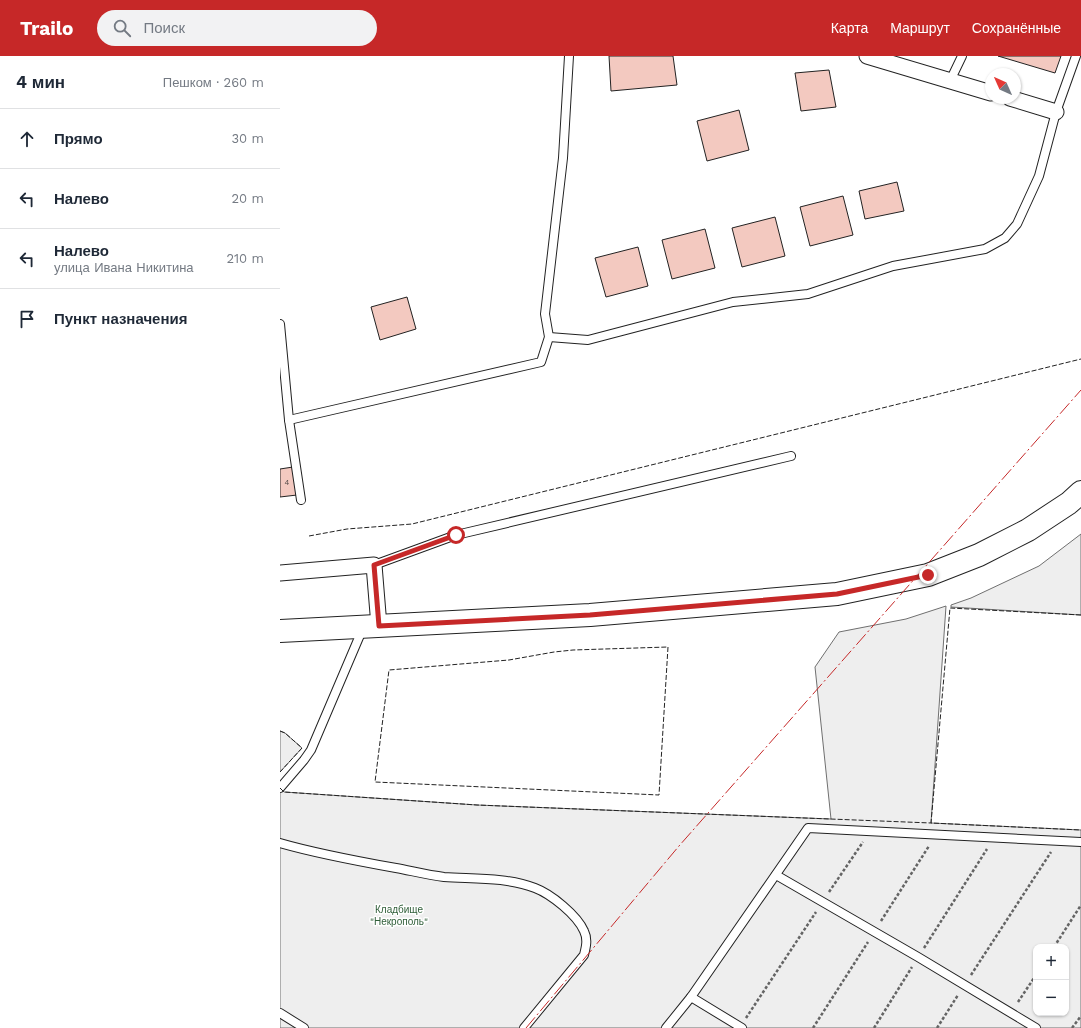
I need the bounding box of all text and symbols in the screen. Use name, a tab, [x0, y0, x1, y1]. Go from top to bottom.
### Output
search box	[97, 10, 377, 46]
text: Trailo	[20, 17, 73, 40]
icon: search	[111, 17, 133, 39]
text: Поиск	[143, 19, 185, 37]
text: Карта	[831, 20, 868, 36]
text: Маршрут	[890, 20, 950, 36]
text: Сохранённые	[972, 20, 1061, 36]
north arrow	[985, 68, 1021, 104]
text: 4 мин	[16, 72, 65, 92]
text: Пешком · 260 m	[163, 75, 264, 90]
icon: ahead	[16, 128, 38, 150]
text: Прямо	[54, 130, 103, 148]
text: 30 m	[232, 131, 264, 146]
icon: left	[16, 188, 38, 210]
text: Налево	[54, 190, 109, 208]
text: 20 m	[232, 191, 264, 206]
text: Налево	[54, 242, 109, 260]
icon: left	[16, 248, 38, 270]
text: 210 m	[226, 251, 264, 266]
text: улица Ивана Никитина	[54, 260, 194, 275]
icon: arrive	[16, 308, 38, 330]
text: Пункт назначения	[54, 310, 187, 328]
house number: 4	[285, 478, 290, 487]
route start	[447, 526, 465, 544]
route end	[919, 566, 937, 584]
park label: Кладбище "Некрополь"	[370, 904, 428, 927]
map controls	[1033, 944, 1069, 1016]
button: +	[1033, 944, 1069, 980]
button: −	[1033, 980, 1069, 1016]

